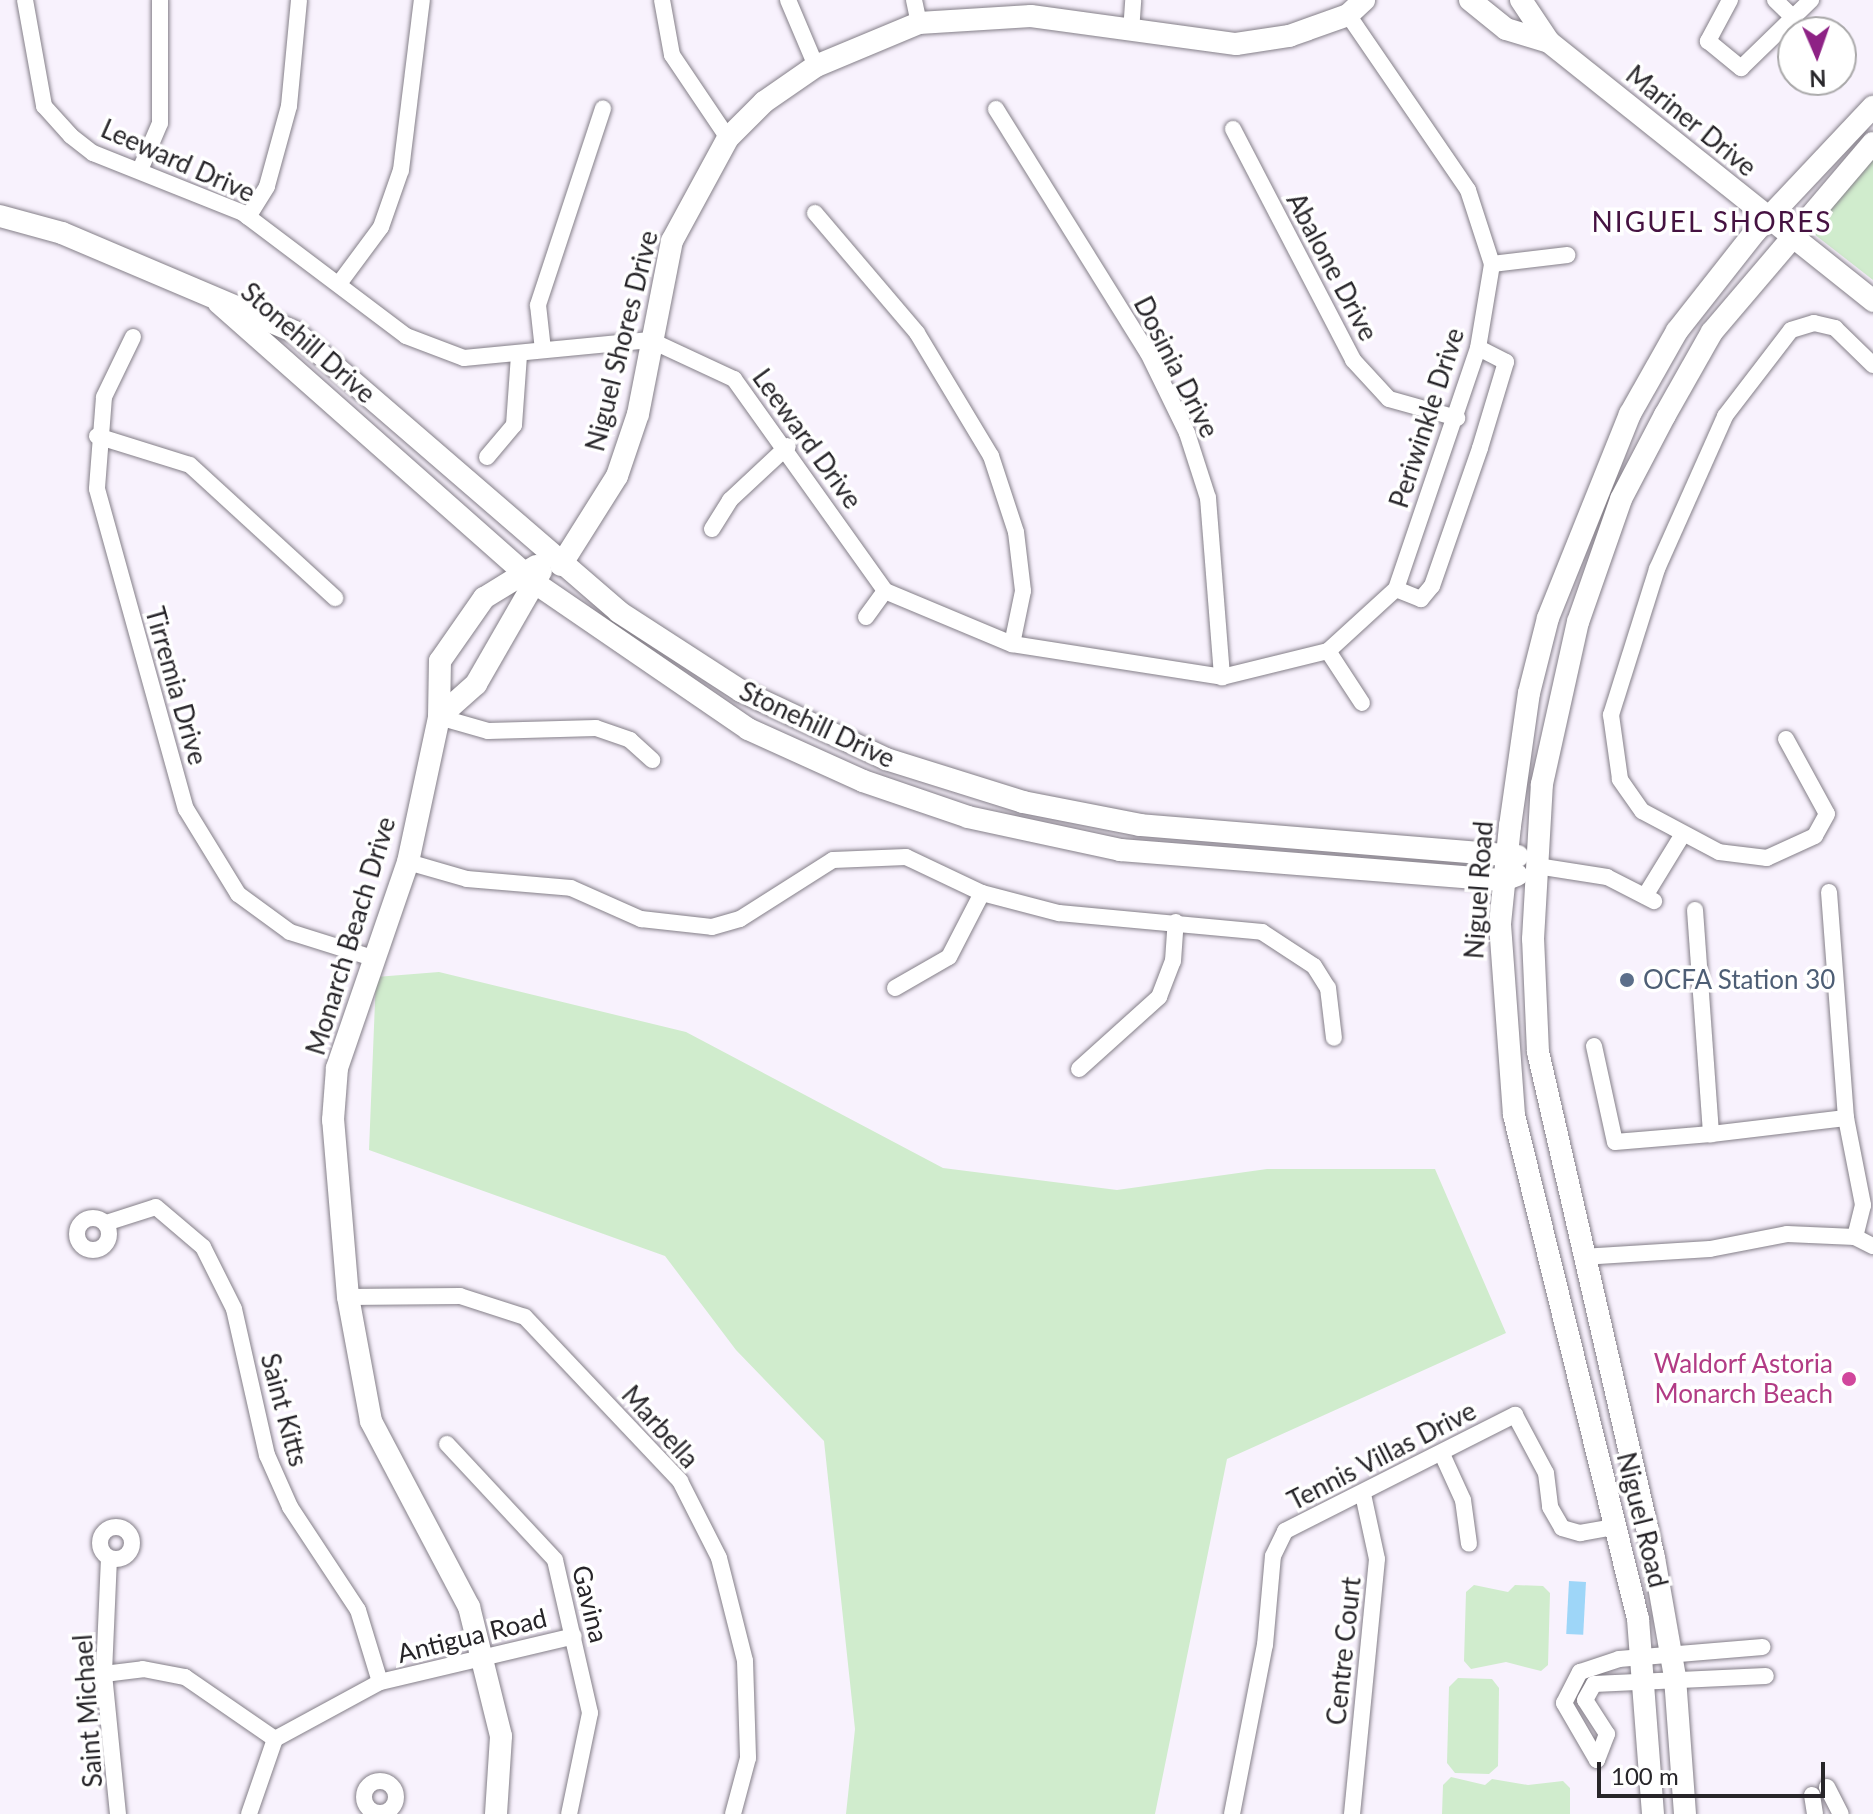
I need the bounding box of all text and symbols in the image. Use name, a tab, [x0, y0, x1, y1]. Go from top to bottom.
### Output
north arrow	[1777, 16, 1857, 96]
street label: Mariner Drive	[1620, 59, 1762, 183]
text: N	[1809, 65, 1827, 92]
street label: Leeward Drive	[96, 113, 260, 209]
street label: Abalone Drive	[1280, 188, 1384, 346]
district label: NIGUEL SHORES	[1591, 204, 1833, 238]
street label: Niguel Shores Drive	[580, 228, 664, 454]
street label: Stonehill Drive	[235, 276, 381, 410]
street label: Dosinia Drive	[1127, 291, 1225, 443]
street label: Periwinkle Drive	[1383, 324, 1471, 512]
street label: Leeward Drive	[746, 363, 868, 515]
street label: Tirremia Drive	[139, 603, 213, 769]
street label: Stonehill Drive	[735, 675, 899, 775]
street label: Monarch Beach Drive	[300, 813, 402, 1059]
street label: Niguel Road	[1459, 820, 1499, 960]
place label: OCFA Station 30	[1643, 964, 1836, 996]
marker: OCFA Station 30	[1618, 971, 1636, 989]
place label: Waldorf Astoria Monarch Beach	[1652, 1348, 1833, 1410]
street label: Saint Kitts	[254, 1350, 314, 1470]
marker: Waldorf Astoria Monarch Beach	[1840, 1370, 1858, 1388]
street label: Marbella	[615, 1380, 705, 1474]
street label: Tennis Villas Drive	[1282, 1395, 1482, 1517]
street label: Niguel Road	[1610, 1449, 1674, 1591]
street label: Gavina	[565, 1562, 615, 1646]
street label: Centre Court	[1321, 1575, 1367, 1727]
street label: Antigua Road	[394, 1602, 550, 1670]
street label: Saint Michael	[67, 1633, 109, 1789]
scale bar	[1601, 1746, 1829, 1796]
text: 100 m	[1611, 1761, 1679, 1790]

